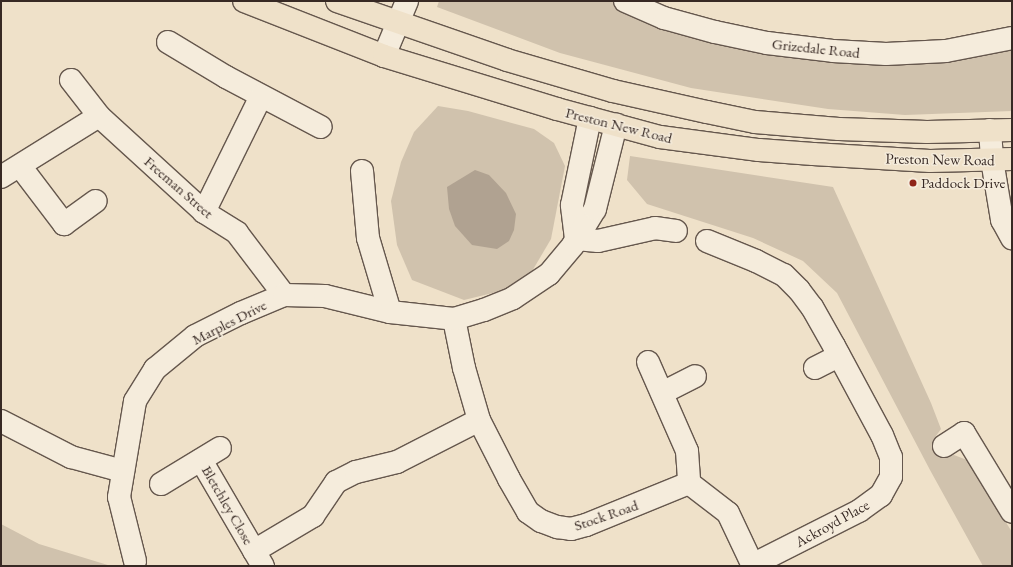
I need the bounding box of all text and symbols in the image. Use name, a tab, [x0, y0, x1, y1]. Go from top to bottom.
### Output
street label: Grizedale Road	[771, 34, 861, 62]
street label: Preston New Road	[564, 103, 674, 147]
street label: Preston New Road	[885, 149, 995, 169]
street label: Freeman Street	[141, 152, 217, 222]
place label: Paddock Drive	[921, 174, 1005, 192]
marker: Paddock Drive	[908, 178, 918, 188]
street label: Marples Drive	[189, 296, 269, 348]
street label: Bletchley Close	[198, 462, 258, 548]
street label: Ackroyd Place	[792, 495, 872, 551]
street label: Stock Road	[572, 496, 640, 534]

